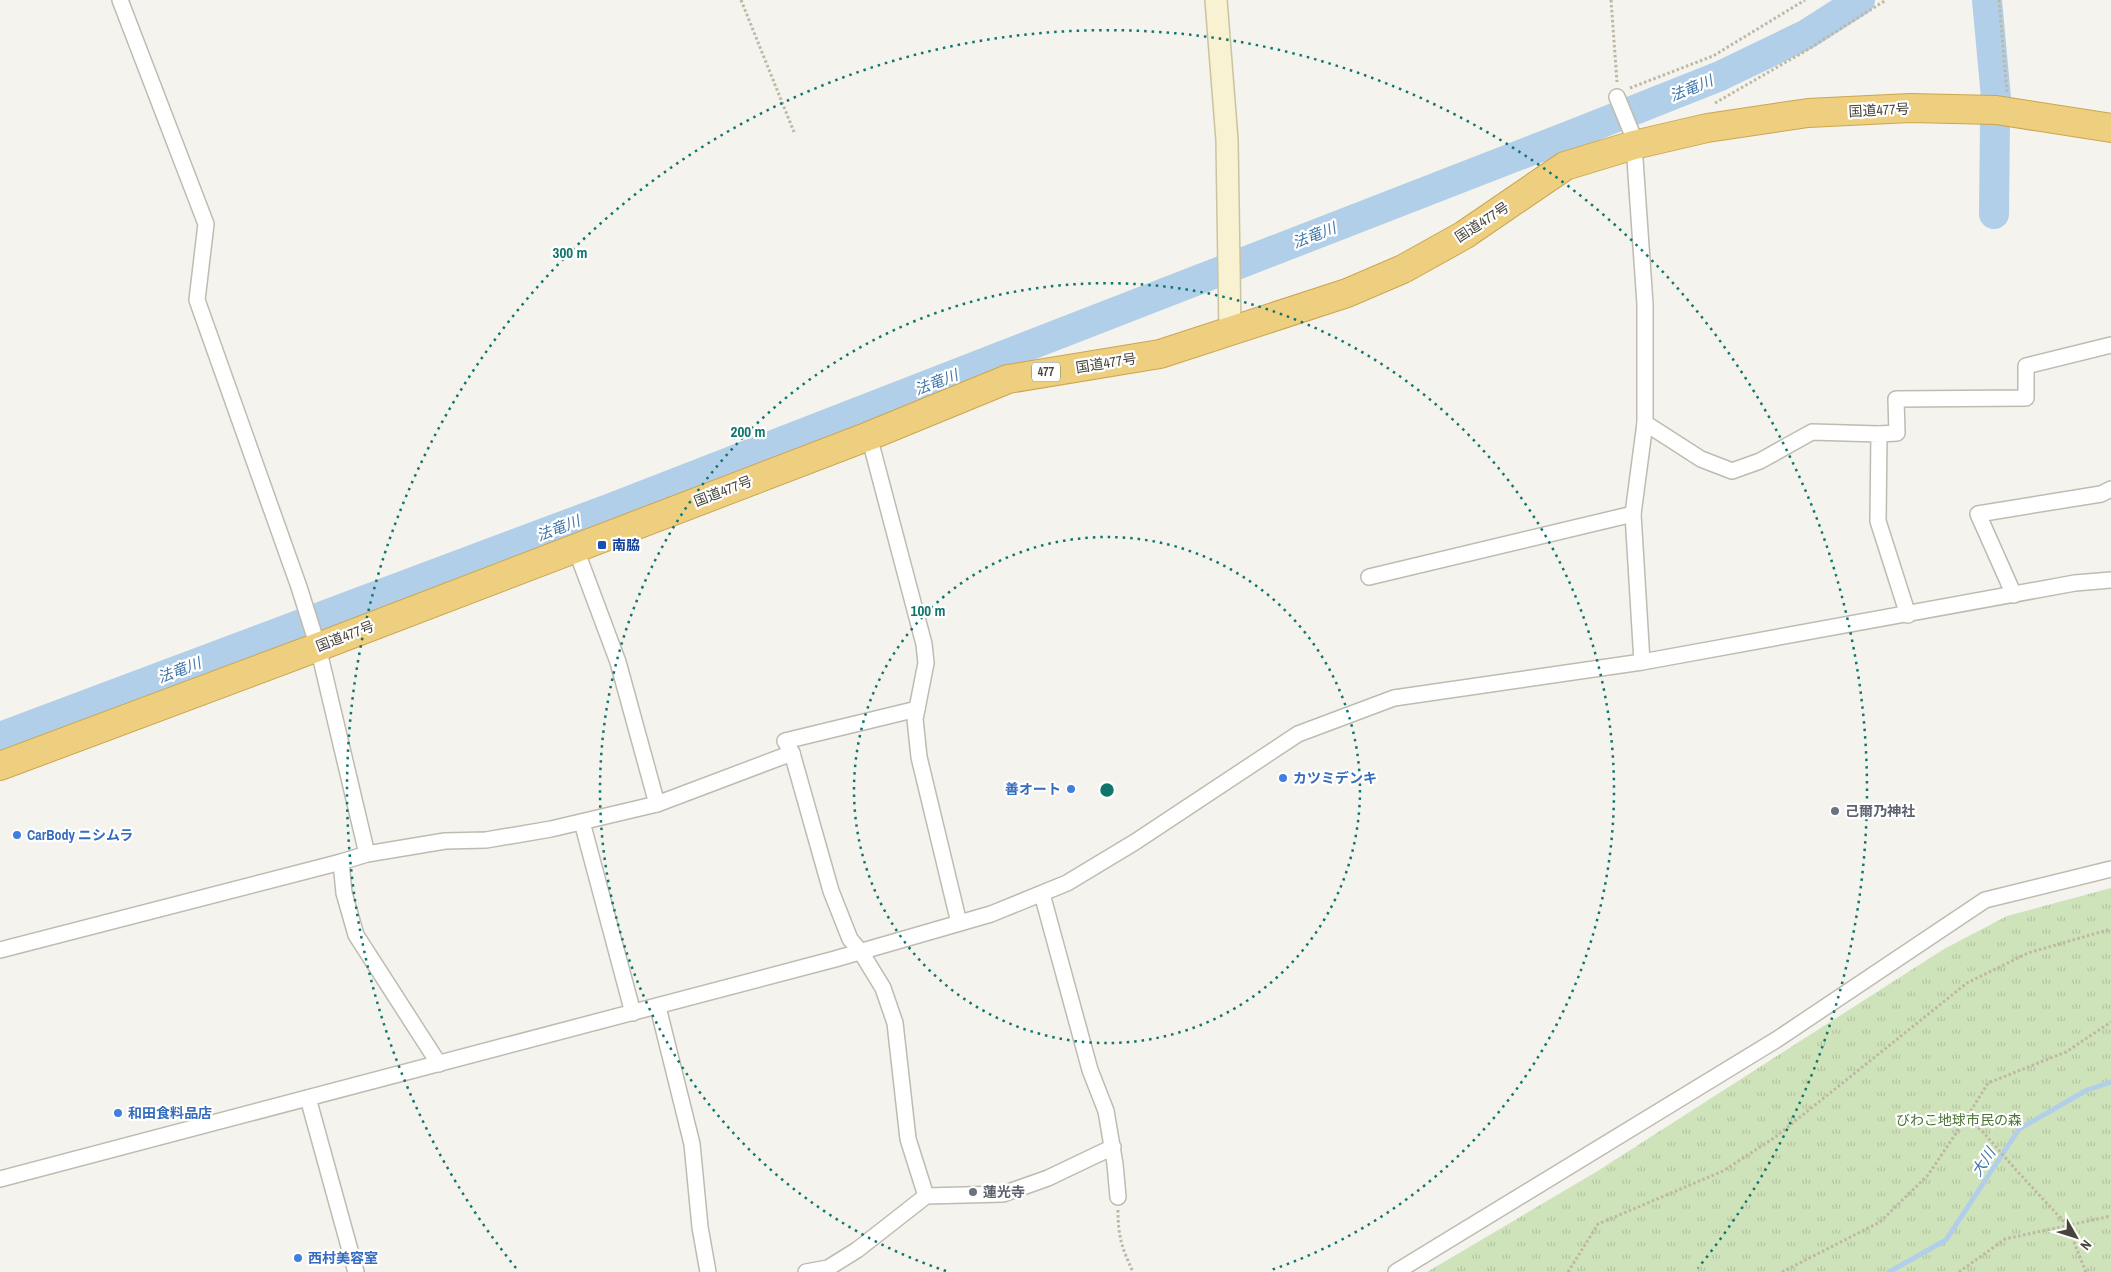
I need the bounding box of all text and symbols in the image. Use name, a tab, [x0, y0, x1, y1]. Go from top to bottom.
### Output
water label: 法竜川	[1666, 69, 1718, 106]
street label: 国道477号	[1848, 99, 1910, 121]
street label: 国道477号	[1451, 198, 1513, 246]
water label: 法竜川	[1289, 216, 1341, 253]
text: 300 m	[553, 242, 587, 263]
street label: 国道477号	[1074, 349, 1138, 377]
road number: 477	[1032, 362, 1060, 382]
water label: 法竜川	[911, 363, 963, 400]
text: 200 m	[731, 421, 765, 442]
street label: 国道477号	[691, 472, 755, 510]
water label: 法竜川	[533, 509, 585, 546]
place label: 南脇	[612, 536, 640, 554]
marker: 南脇	[596, 539, 608, 551]
text: 100 m	[911, 600, 945, 621]
street label: 国道477号	[313, 617, 377, 655]
water label: 法竜川	[154, 651, 206, 688]
place label: カツミデンキ	[1293, 769, 1377, 787]
marker: カツミデンキ	[1277, 772, 1289, 784]
place label: 善オート	[1005, 780, 1061, 798]
centre of rings	[1098, 781, 1116, 799]
marker: 善オート	[1065, 783, 1077, 795]
place label: 己爾乃神社	[1845, 802, 1915, 820]
marker: 己爾乃神社	[1829, 805, 1841, 817]
place label: CarBody ニシムラ	[27, 826, 133, 844]
marker: CarBody ニシムラ	[11, 829, 23, 841]
place label: 和田食料品店	[128, 1104, 212, 1122]
marker: 和田食料品店	[112, 1107, 124, 1119]
park label: びわこ地球市民の森	[1896, 1111, 2022, 1129]
water label: 大川	[1966, 1142, 2001, 1180]
place label: 蓮光寺	[983, 1183, 1025, 1201]
marker: 蓮光寺	[967, 1186, 979, 1198]
north arrow	[2051, 1212, 2101, 1262]
text: N	[2076, 1236, 2096, 1254]
place label: 西村美容室	[308, 1249, 378, 1267]
marker: 西村美容室	[292, 1252, 304, 1264]

